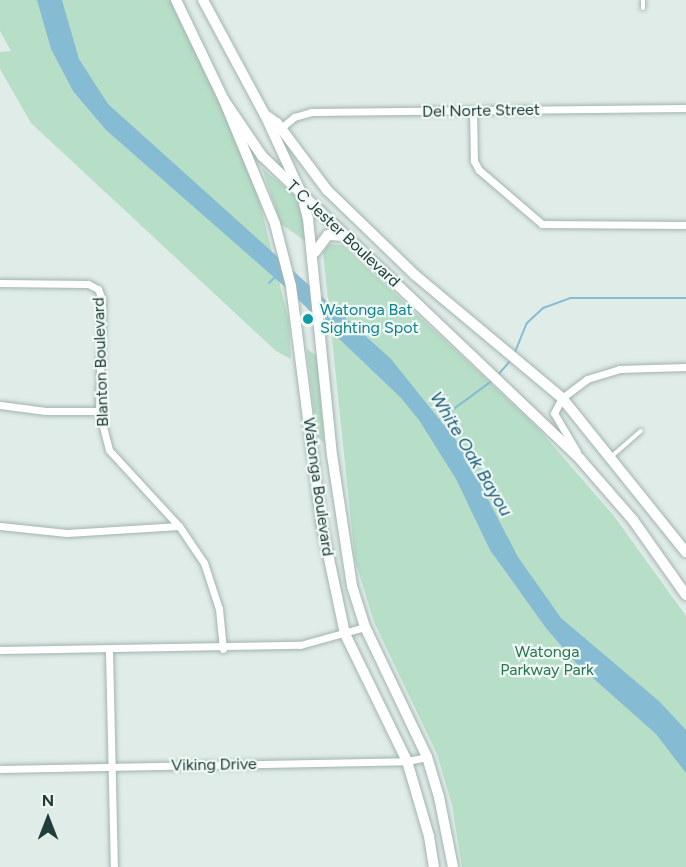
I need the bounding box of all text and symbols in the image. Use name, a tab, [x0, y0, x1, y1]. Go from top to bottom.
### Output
street label: Del Norte Street	[422, 100, 540, 122]
street label: T C Jester Boulevard	[282, 177, 404, 291]
street label: Blanton Boulevard	[89, 297, 113, 427]
place label: Watonga Bat Sighting Spot	[320, 300, 418, 338]
marker: Watonga Bat Sighting Spot	[301, 312, 315, 326]
water label: White Oak Bayou	[425, 388, 517, 520]
street label: Watonga Boulevard	[299, 416, 337, 558]
park label: Watonga Parkway Park	[500, 642, 594, 680]
street label: Viking Drive	[171, 755, 257, 775]
north arrow	[18, 789, 78, 849]
text: N	[42, 791, 54, 810]

